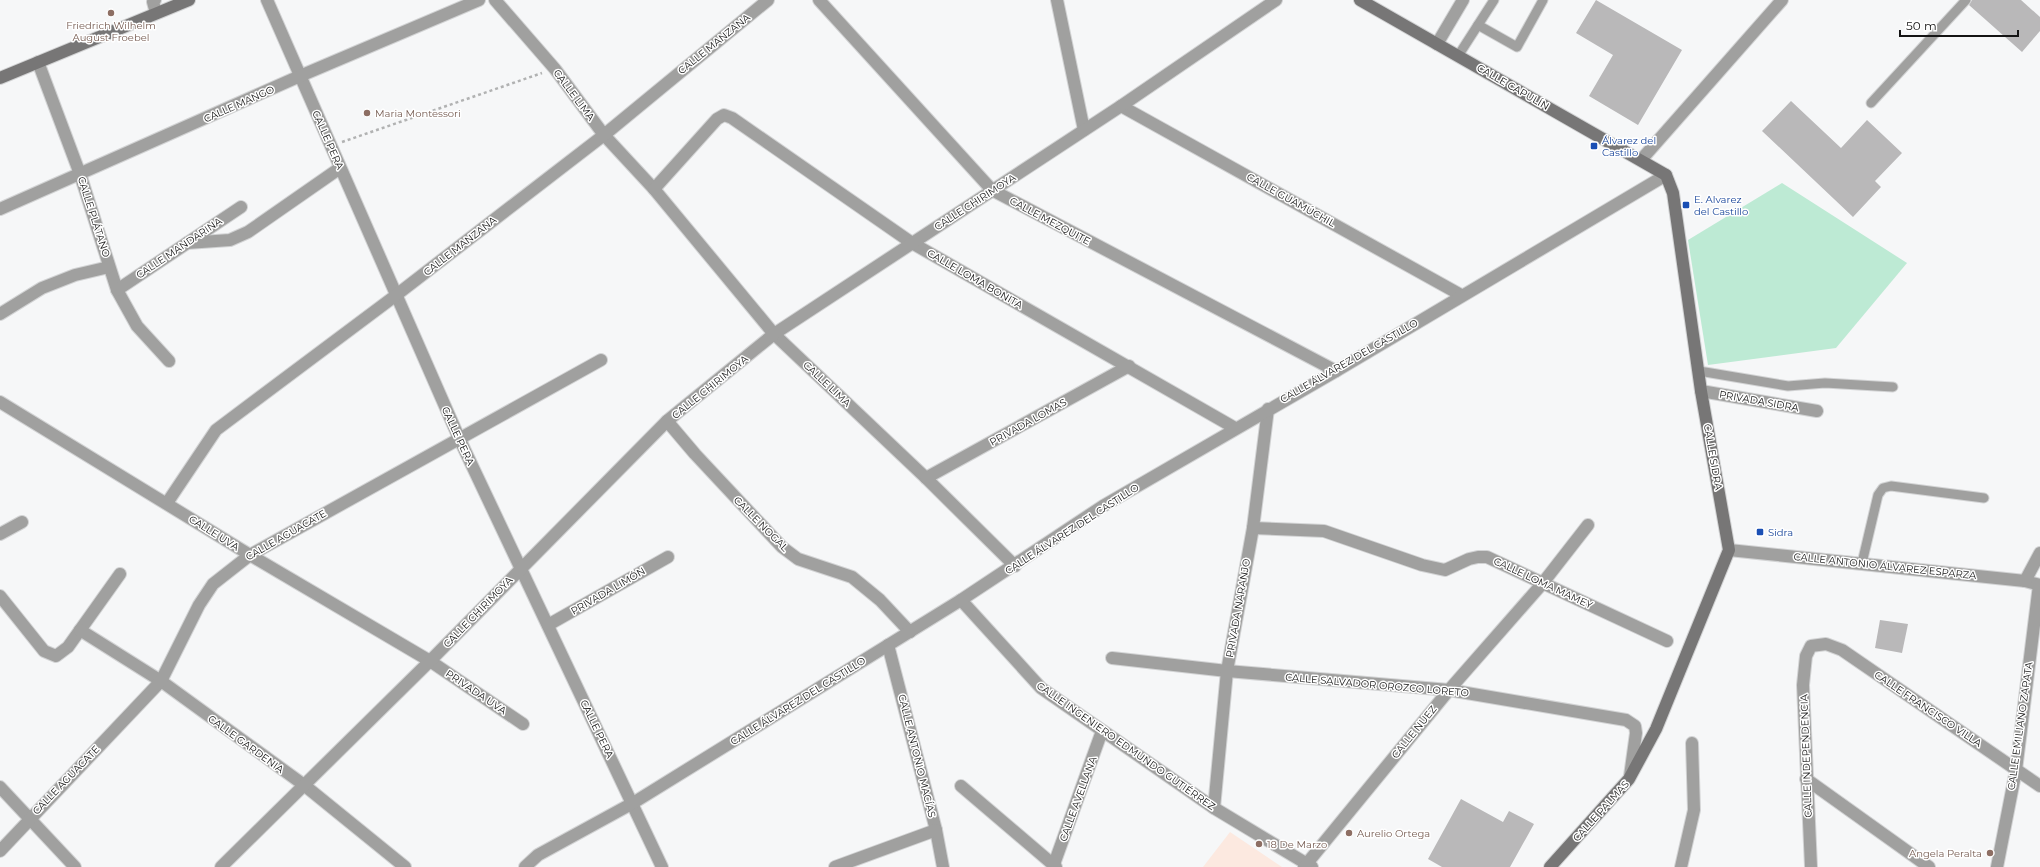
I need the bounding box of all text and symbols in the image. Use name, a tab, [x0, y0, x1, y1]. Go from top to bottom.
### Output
marker: Friedrich Wilhelm August Froebel	[106, 8, 116, 18]
street label: CALLE MANZANA	[675, 10, 753, 77]
scale bar	[1900, 12, 2018, 38]
text: 50 m	[1906, 18, 1937, 33]
place label: Friedrich Wilhelm August Froebel	[66, 19, 156, 44]
street label: CALLE CAPULÍN	[1475, 61, 1551, 113]
street label: CALLE LIMA	[551, 67, 598, 124]
street label: CALLE MANGO	[202, 83, 276, 125]
place label: Maria Montessori	[375, 107, 461, 120]
street label: CALLE PERA	[309, 108, 347, 172]
marker: Maria Montessori	[362, 108, 372, 118]
place label: Álvarez del Castillo	[1602, 134, 1656, 159]
marker: Álvarez del Castillo	[1589, 141, 1599, 151]
street label: CALLE CHIRIMOYA	[932, 170, 1019, 233]
street label: CALLE GUAMÚCHIL	[1244, 170, 1338, 230]
street label: CALLE PLÁTANO	[75, 175, 113, 259]
place label: E. Alvarez del Castillo	[1694, 193, 1748, 218]
street label: CALLE MEZQUITE	[1007, 194, 1093, 248]
marker: E. Alvarez del Castillo	[1681, 200, 1691, 210]
street label: CALLE MANZANA	[421, 213, 500, 279]
street label: CALLE MANDARINA	[134, 214, 225, 282]
street label: CALLE LOMA BONITA	[925, 246, 1026, 312]
street label: CALLE ÁLVAREZ DEL CASTILLO	[1278, 316, 1420, 406]
street label: CALLE CHIRIMOYA	[669, 352, 751, 422]
street label: CALLE LIMA	[800, 359, 854, 410]
street label: PRIVADA SIDRA	[1718, 388, 1801, 415]
street label: PRIVADA LOMAS	[987, 395, 1069, 449]
street label: CALLE PERA	[439, 405, 478, 468]
street label: CALLE SIDRA	[1701, 423, 1725, 492]
street label: CALLE ÁLVAREZ DEL CASTILLO	[1003, 481, 1141, 577]
street label: CALLE NOGAL	[731, 494, 791, 554]
street label: CALLE AGUACATE	[243, 506, 329, 563]
street label: CALLE UVA	[186, 512, 242, 554]
place label: Sidra	[1768, 526, 1793, 539]
marker: Sidra	[1755, 527, 1765, 537]
street label: CALLE ANTONIO ÁLVAREZ ESPARZA	[1793, 550, 1978, 582]
street label: CALLE LOMA MAMEY	[1491, 554, 1595, 612]
street label: PRIVADA NARANJO	[1223, 558, 1253, 658]
street label: PRIVADA LIMÓN	[568, 564, 648, 618]
street label: CALLE CHIRIMOYA	[441, 573, 516, 650]
street label: CALLE ÁLVAREZ DEL CASTILLO	[728, 654, 868, 748]
street label: CALLE EMILIANO ZAPATA	[2005, 660, 2036, 791]
street label: PRIVADA UVA	[443, 667, 510, 718]
street label: CALLE FRANCISCO VILLA	[1872, 668, 1985, 750]
street label: CALLE SALVADOR OROZCO LORETO	[1285, 670, 1469, 700]
street label: CALLE INGENIERO EDMUNDO GUTIÉRREZ	[1034, 679, 1218, 813]
street label: CALLE ANTONIO MACÍAS	[895, 693, 939, 819]
street label: CALLE INDEPENDENCIA	[1797, 693, 1815, 818]
street label: CALLE PERA	[577, 698, 617, 761]
street label: CALLE NUEZ	[1389, 703, 1440, 761]
street label: CALLE GARDENIA	[206, 712, 287, 776]
street label: CALLE AGUACATE	[30, 743, 102, 817]
street label: CALLE AVELLANA	[1057, 754, 1100, 843]
street label: CALLE PALMAS	[1570, 778, 1632, 844]
place label: Aurelio Ortega	[1357, 827, 1430, 840]
marker: Aurelio Ortega	[1344, 828, 1354, 838]
place label: 18 De Marzo	[1267, 838, 1327, 851]
marker: 18 De Marzo	[1254, 839, 1264, 849]
place label: Angela Peralta	[1909, 847, 1982, 860]
marker: Angela Peralta	[1985, 848, 1995, 858]

